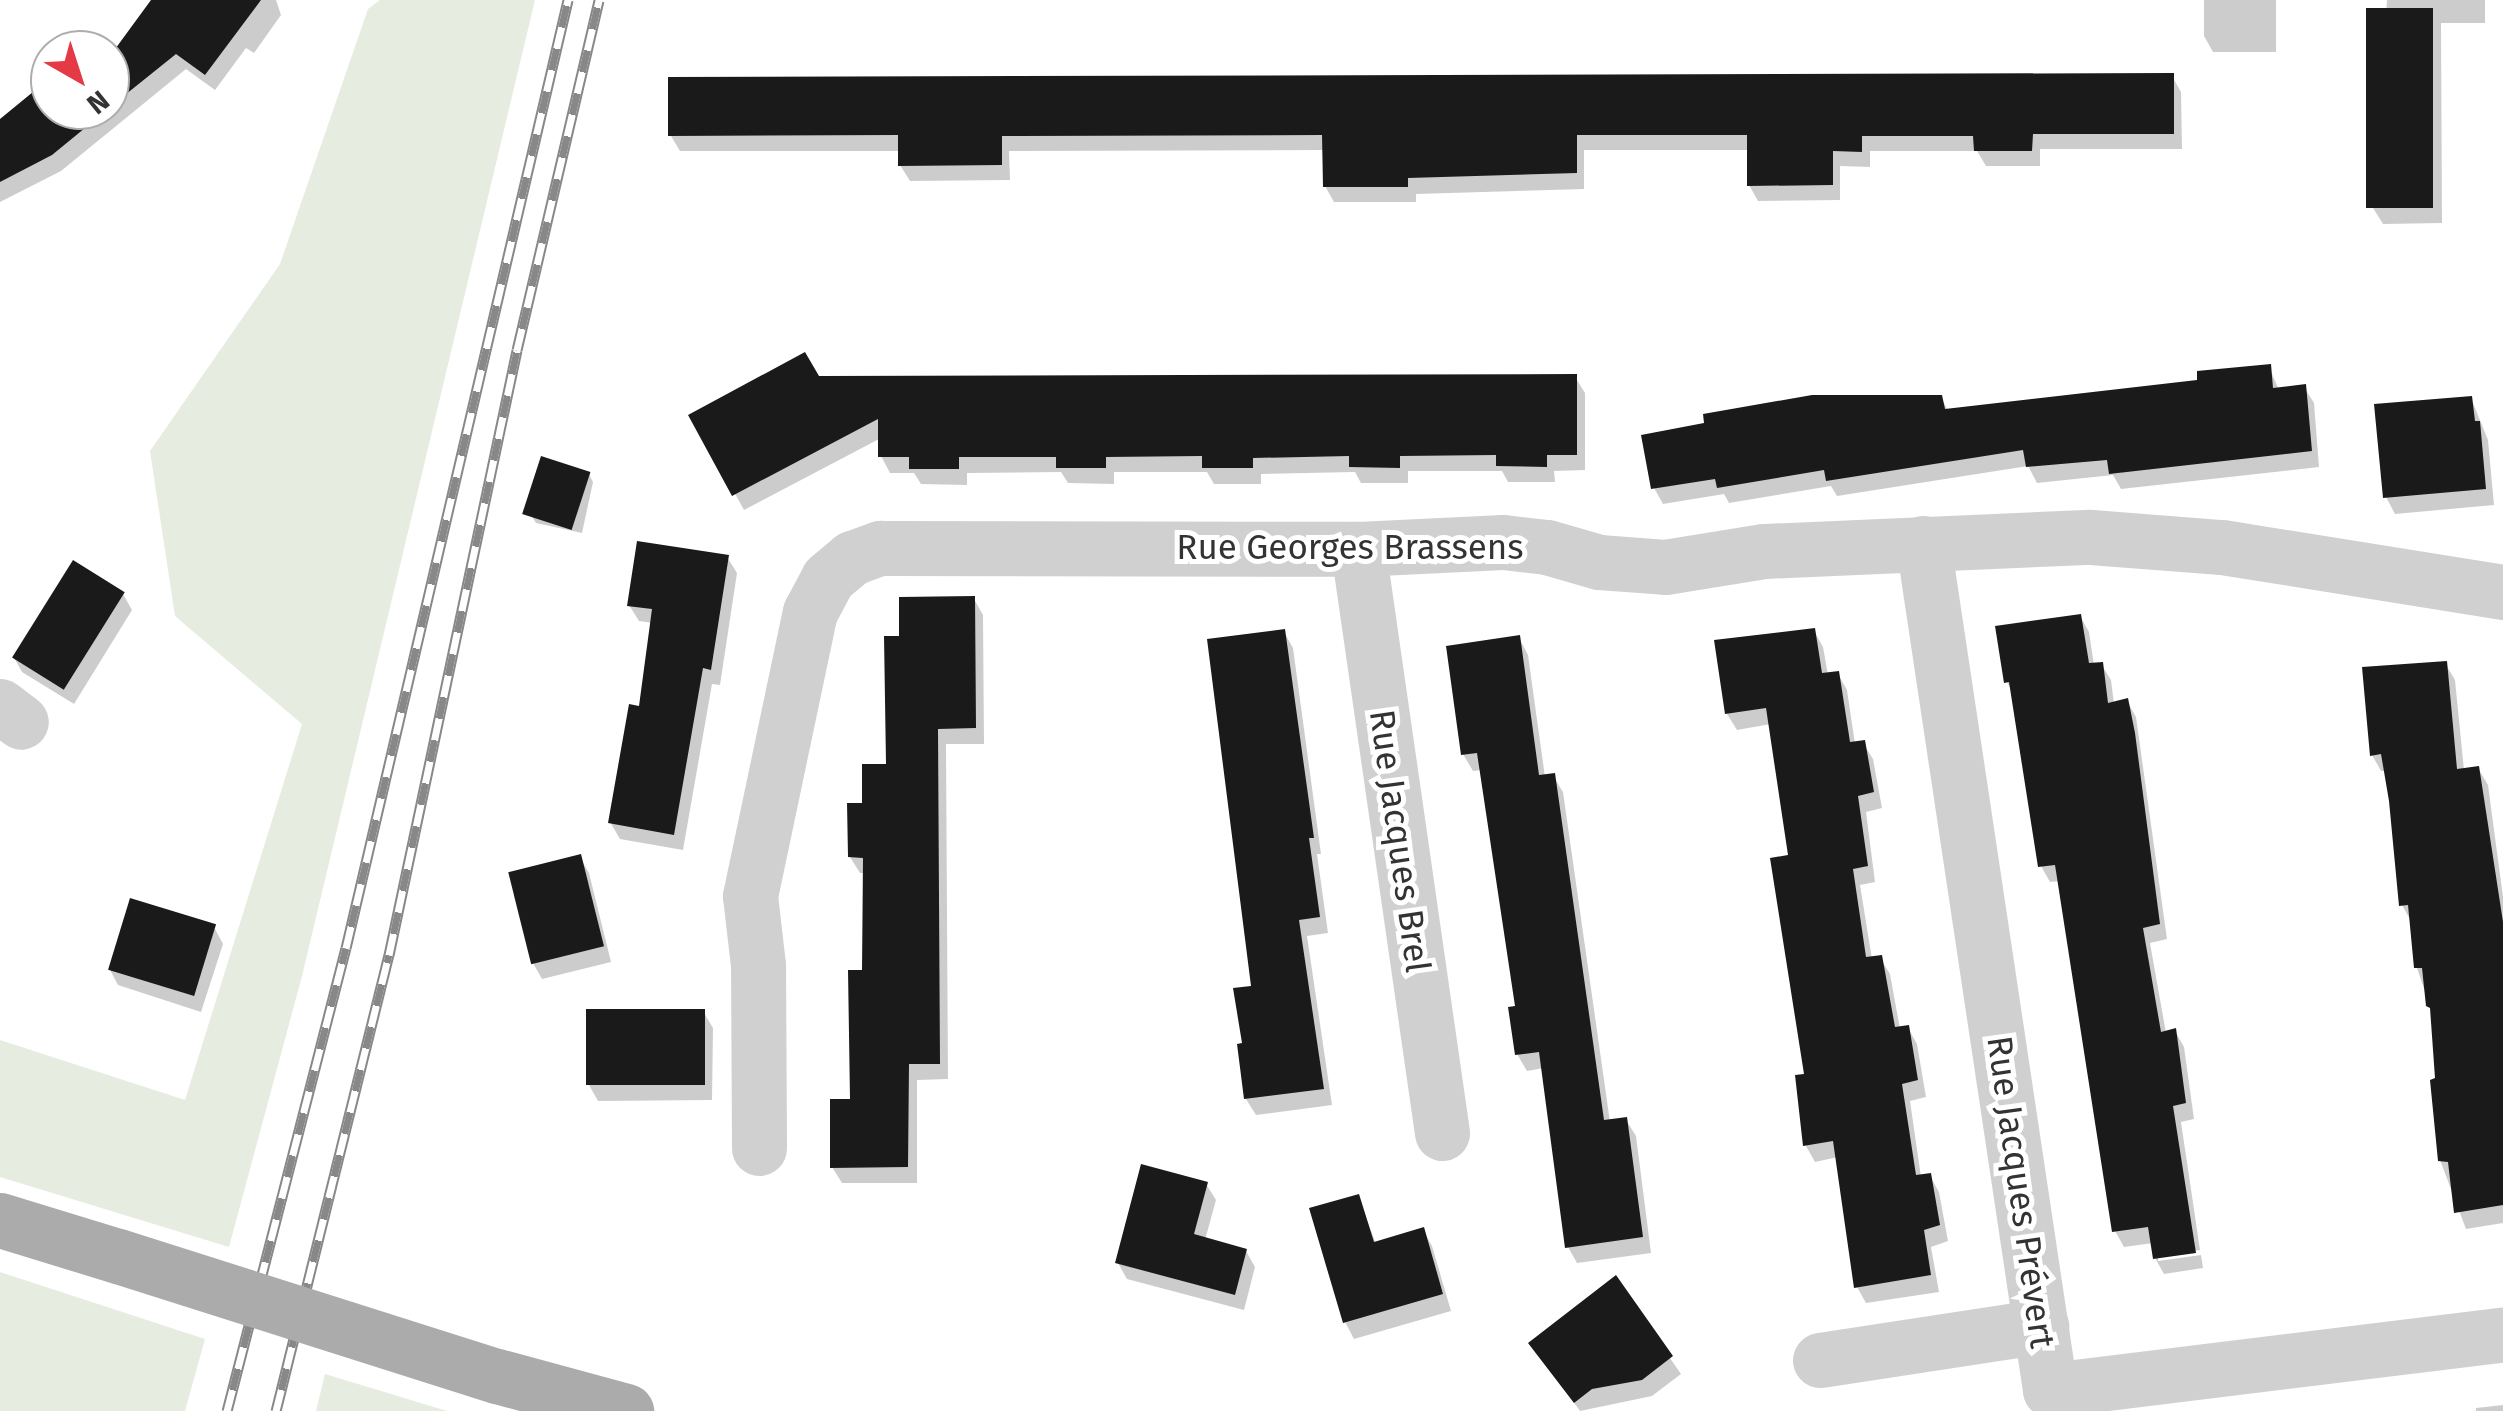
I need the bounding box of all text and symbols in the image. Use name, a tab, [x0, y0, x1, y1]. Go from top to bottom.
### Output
north arrow	[30, 30, 130, 130]
text: N	[80, 83, 116, 121]
street label: Rue Georges Brassens	[1176, 526, 1524, 568]
street label: Rue Jacques Brel	[1361, 707, 1439, 975]
street label: Rue Jacques Prévert	[1978, 1033, 2064, 1351]

